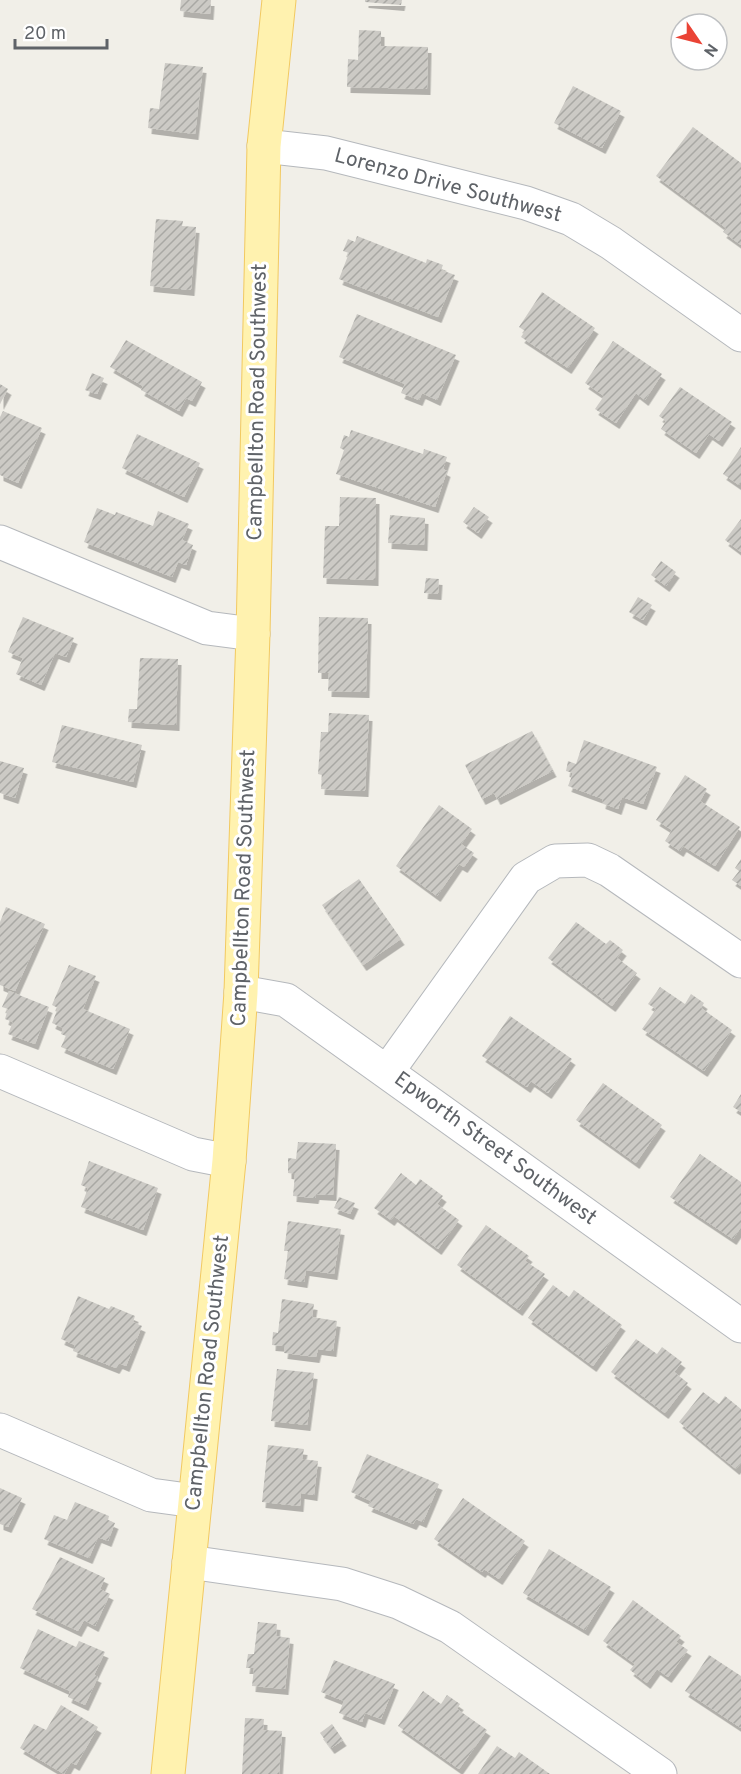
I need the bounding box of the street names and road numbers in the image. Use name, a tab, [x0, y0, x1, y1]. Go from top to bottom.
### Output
street label: Lorenzo Drive Southwest	[331, 143, 565, 229]
street label: Campbellton Road Southwest	[242, 263, 274, 541]
street label: Campbellton Road Southwest	[226, 749, 262, 1027]
street label: Epworth Street Southwest	[388, 1066, 602, 1232]
street label: Campbellton Road Southwest	[180, 1234, 236, 1512]

